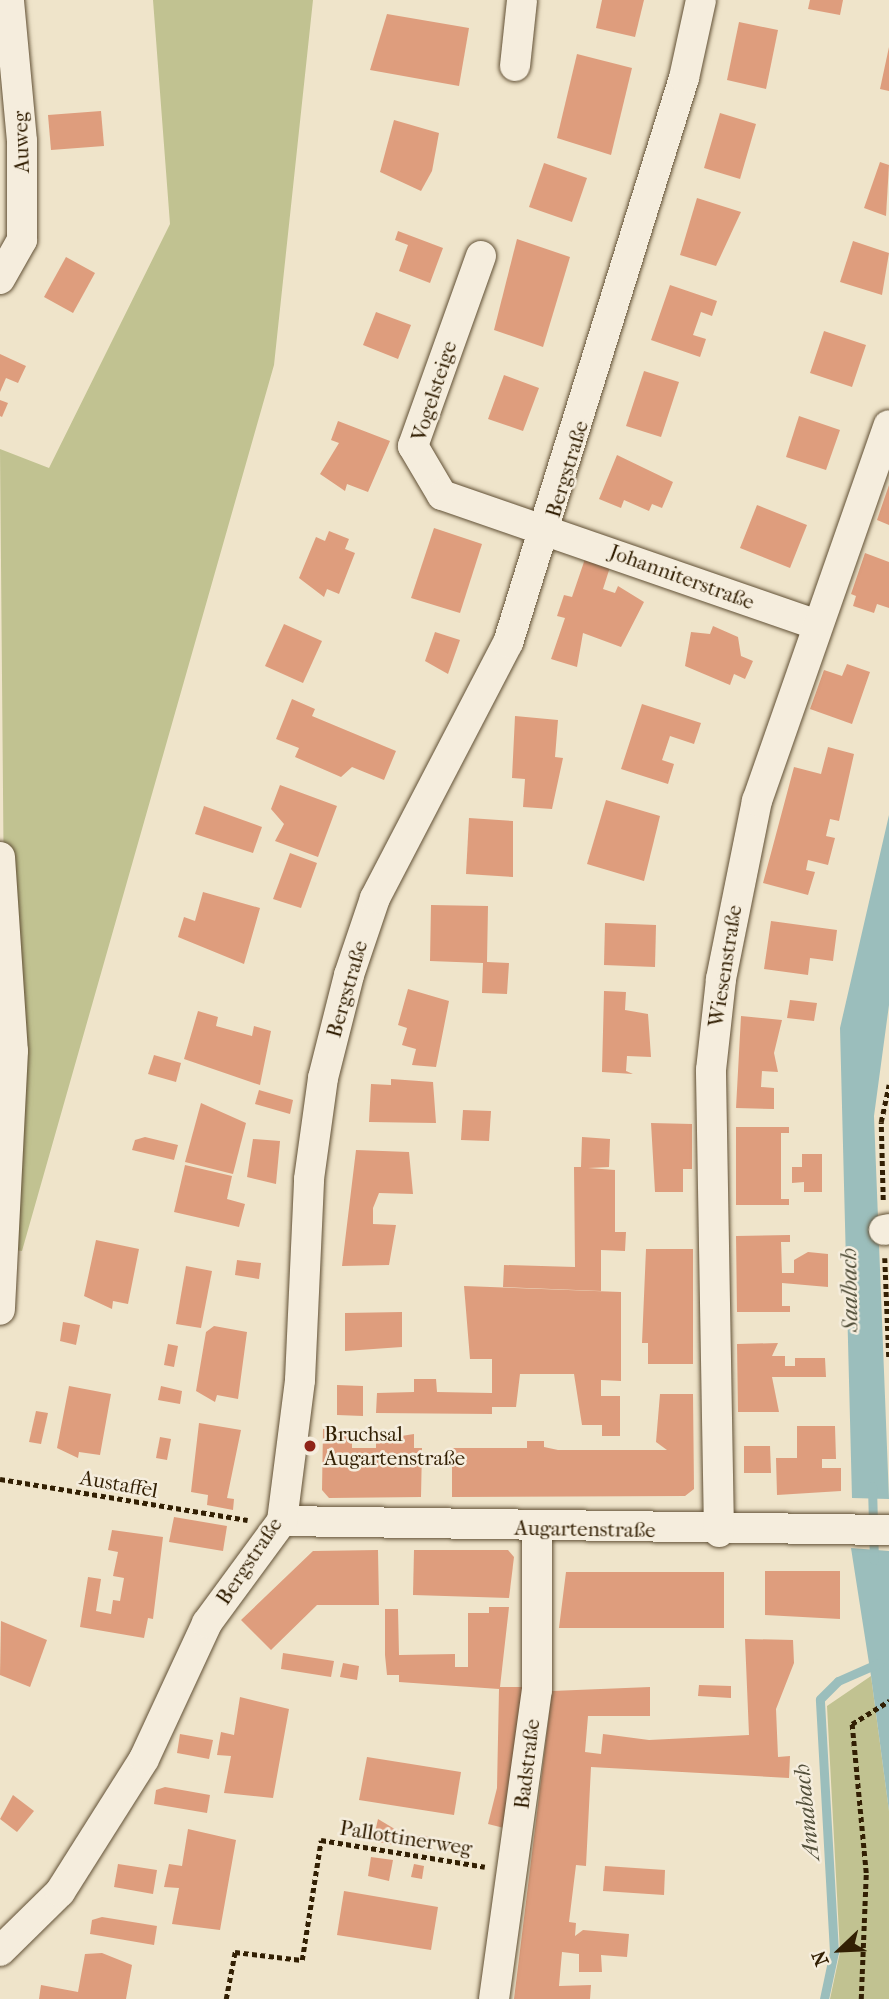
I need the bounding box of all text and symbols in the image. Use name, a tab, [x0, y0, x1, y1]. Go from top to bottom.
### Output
street label: Auweg	[7, 111, 35, 173]
street label: Vogelsteige	[406, 338, 462, 444]
street label: Bergstraße	[540, 418, 594, 520]
street label: Johanniterstraße	[606, 539, 758, 615]
street label: Wiesenstraße	[703, 903, 747, 1029]
street label: Bergstraße	[321, 938, 373, 1040]
water label: Saalbach	[835, 1248, 865, 1332]
place label: Bruchsal Augartenstraße	[324, 1421, 465, 1471]
marker: Bruchsal Augartenstraße	[302, 1438, 318, 1454]
street label: Austaffel	[78, 1465, 160, 1503]
street label: Bergstraße	[211, 1513, 287, 1609]
street label: Augartenstraße	[514, 1515, 656, 1543]
street label: Badstraße	[509, 1718, 545, 1810]
water label: Annabach	[788, 1763, 826, 1861]
street label: Pallottinerweg	[338, 1815, 474, 1861]
north arrow	[805, 1915, 875, 1985]
text: N	[808, 1947, 834, 1969]

